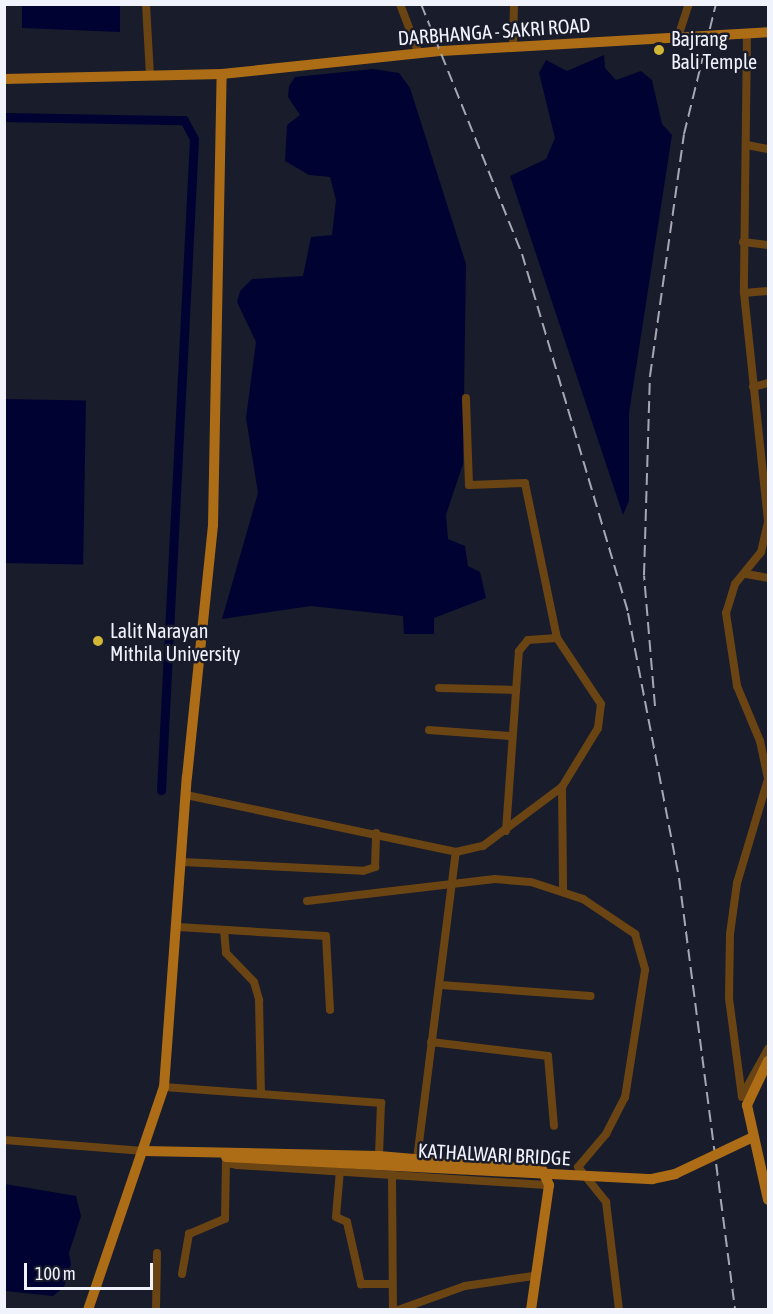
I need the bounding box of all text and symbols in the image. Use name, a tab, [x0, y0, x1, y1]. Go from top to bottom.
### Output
street label: DARBHANGA - SAKRI ROAD	[397, 12, 591, 50]
place label: Bajrang Bali Temple	[671, 27, 757, 74]
marker: Bajrang Bali Temple	[652, 43, 666, 57]
place label: Lalit Narayan Mithila University	[110, 618, 240, 665]
marker: Lalit Narayan Mithila University	[91, 634, 105, 648]
street label: KATHALWARI BRIDGE	[417, 1138, 571, 1170]
scale bar	[27, 1251, 156, 1289]
text: 100 m	[35, 1263, 76, 1284]

